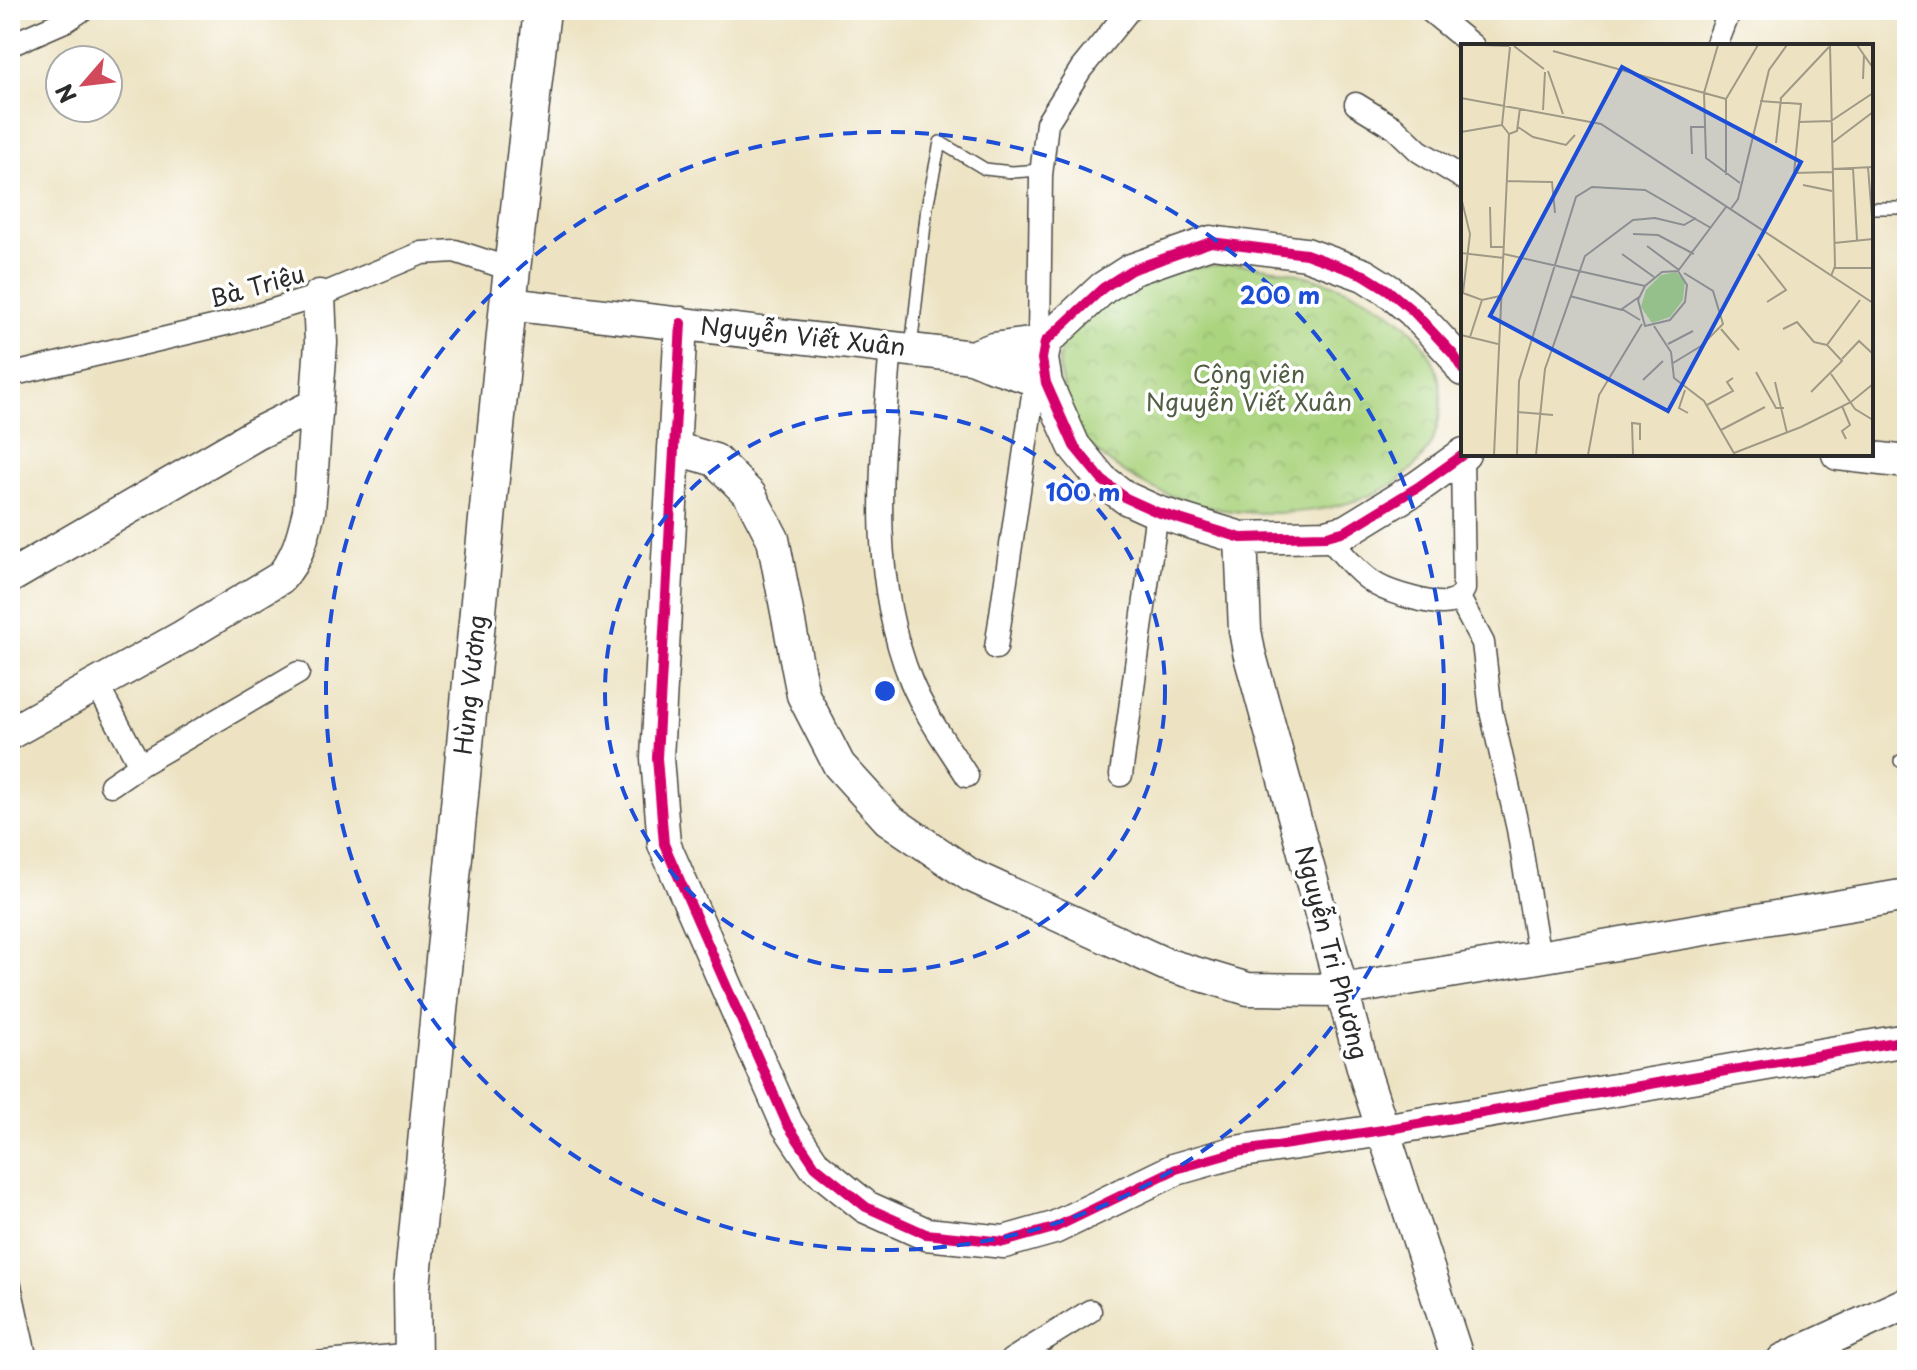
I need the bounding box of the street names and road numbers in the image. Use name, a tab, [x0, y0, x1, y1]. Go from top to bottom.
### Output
street label: Bà Triệu	[205, 254, 308, 316]
street label: Nguyễn Viết Xuân	[699, 306, 908, 364]
street label: Hùng Vương	[444, 613, 494, 757]
street label: Nguyễn Tri Phương	[1287, 842, 1379, 1063]

